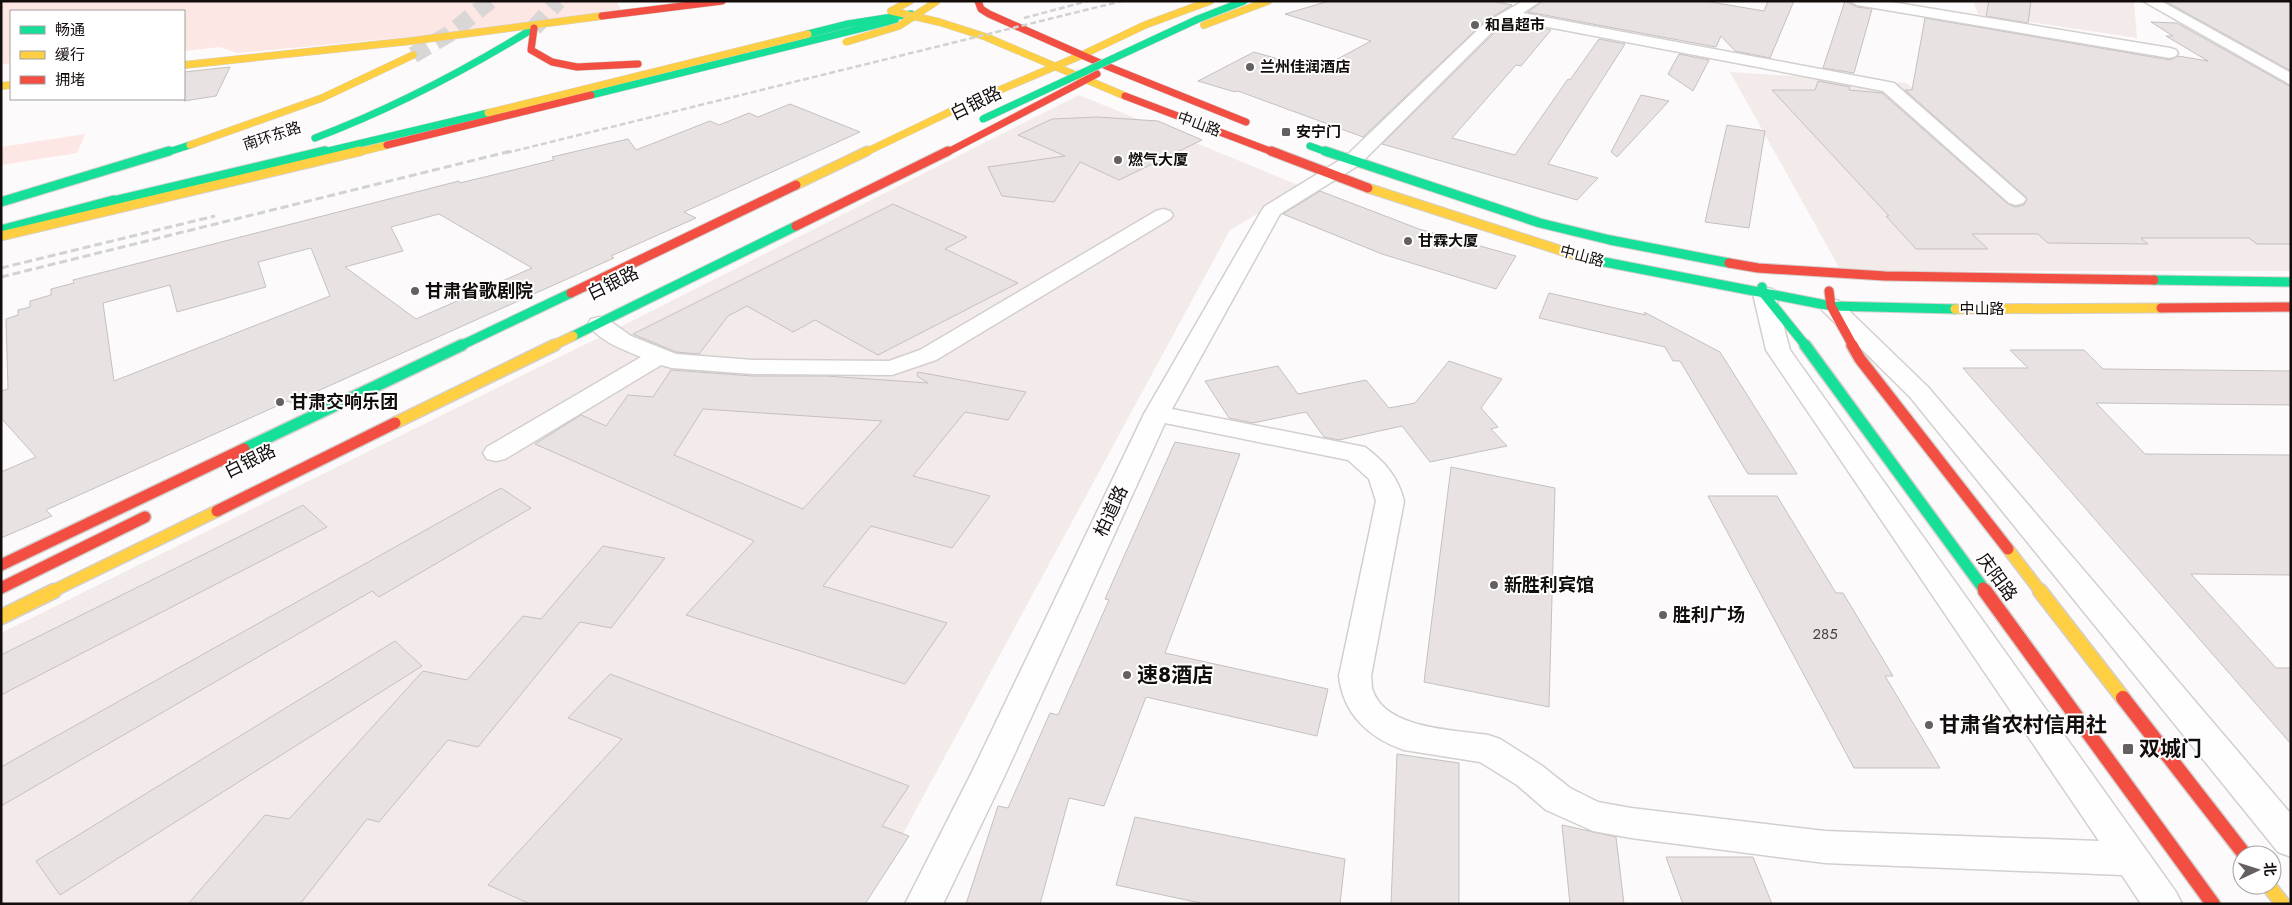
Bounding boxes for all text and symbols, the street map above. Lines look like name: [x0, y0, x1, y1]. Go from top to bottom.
legend: [10, 10, 185, 100]
place label: 和昌超市: [1485, 14, 1545, 36]
text: 畅通: [55, 19, 85, 41]
marker: 和昌超市: [1469, 19, 1481, 31]
text: 缓行: [55, 44, 85, 66]
place label: 兰州佳润酒店: [1260, 56, 1350, 78]
marker: 兰州佳润酒店: [1244, 61, 1256, 73]
text: 拥堵: [55, 69, 85, 91]
street label: 白银路: [946, 79, 1006, 127]
street label: 中山路: [1174, 106, 1224, 142]
street label: 南环东路: [240, 116, 304, 156]
place label: 安宁门: [1296, 121, 1341, 143]
marker: 安宁门: [1280, 126, 1292, 138]
place label: 燃气大厦: [1128, 149, 1188, 171]
marker: 燃气大厦: [1112, 154, 1124, 166]
place label: 甘霖大厦: [1418, 230, 1478, 252]
marker: 甘霖大厦: [1402, 235, 1414, 247]
street label: 中山路: [1557, 240, 1607, 272]
street label: 白银路: [583, 259, 643, 307]
place label: 甘肃省歌剧院: [425, 278, 533, 304]
marker: 甘肃省歌剧院: [409, 285, 421, 297]
street label: 中山路: [1959, 298, 2005, 320]
place label: 甘肃交响乐团: [290, 389, 398, 415]
marker: 甘肃交响乐团: [274, 396, 286, 408]
street label: 白银路: [220, 437, 280, 485]
street label: 柏道路: [1088, 481, 1134, 541]
street label: 庆阳路: [1971, 548, 2023, 606]
place label: 新胜利宾馆: [1504, 572, 1594, 598]
marker: 新胜利宾馆: [1488, 579, 1500, 591]
place label: 胜利广场: [1673, 602, 1745, 628]
marker: 胜利广场: [1657, 609, 1669, 621]
house number: 285: [1812, 623, 1838, 645]
place label: 速8酒店: [1137, 660, 1213, 690]
marker: 速8酒店: [1121, 669, 1133, 681]
place label: 甘肃省农村信用社: [1939, 710, 2107, 740]
marker: 甘肃省农村信用社: [1923, 719, 1935, 731]
place label: 双城门: [2139, 734, 2202, 764]
marker: 双城门: [2121, 742, 2135, 756]
north arrow: [2232, 845, 2282, 895]
text: 北: [2260, 861, 2280, 877]

